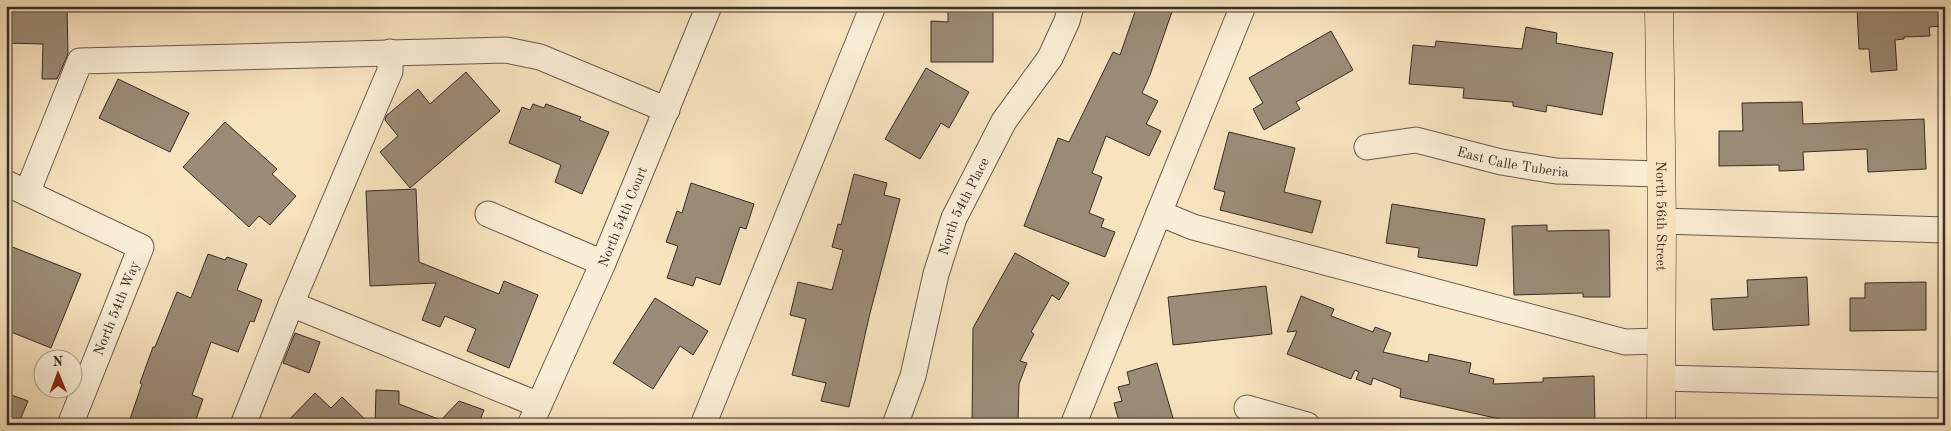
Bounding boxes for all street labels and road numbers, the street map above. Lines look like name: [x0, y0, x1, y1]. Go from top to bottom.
street label: East Calle Tuberia: [1455, 145, 1569, 179]
street label: North 54th Place: [937, 156, 992, 257]
street label: North 56th Street: [1653, 161, 1668, 271]
street label: North 54th Court: [596, 165, 650, 269]
street label: North 54th Way: [92, 259, 142, 358]

